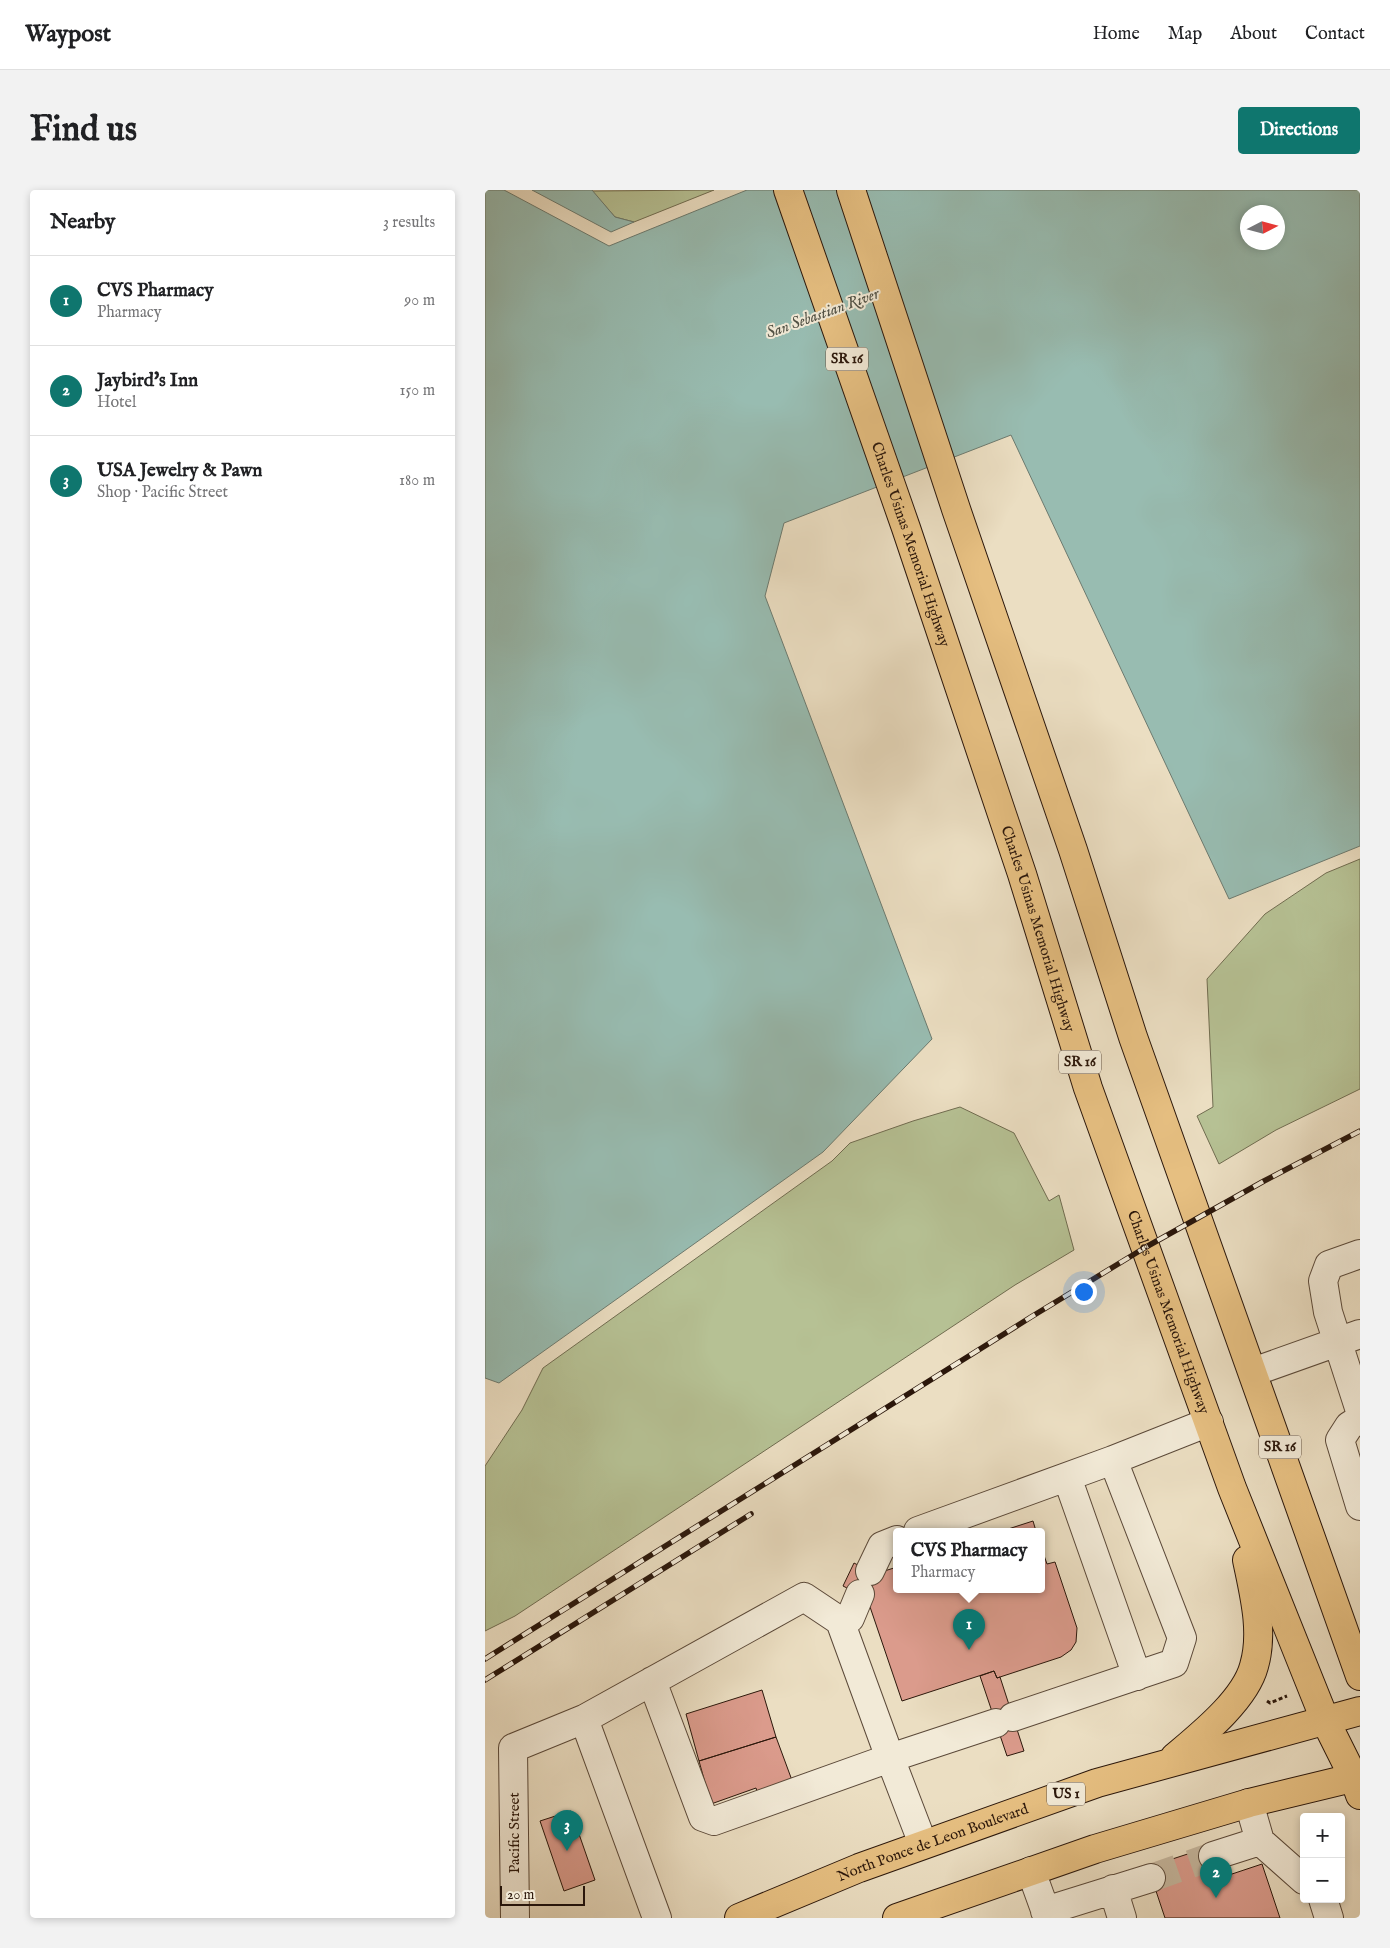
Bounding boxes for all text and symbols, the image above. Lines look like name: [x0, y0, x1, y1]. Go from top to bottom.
text: Waypost: [25, 19, 111, 50]
text: Home: [1093, 23, 1140, 46]
text: Map: [1168, 23, 1202, 46]
text: About: [1230, 23, 1277, 46]
text: Contact: [1305, 23, 1365, 46]
button: Directions: [1238, 107, 1360, 154]
text: Find us: [30, 108, 137, 153]
north arrow: [1240, 205, 1285, 250]
text: Nearby: [50, 209, 115, 236]
text: 3 results: [383, 213, 435, 233]
text: CVS Pharmacy: [97, 279, 214, 303]
water label: San Sebastian River: [764, 284, 884, 344]
text: 1: [63, 291, 69, 311]
text: 90 m: [404, 291, 435, 311]
text: Pharmacy: [97, 303, 162, 323]
road number: SR 16: [826, 347, 868, 370]
text: Jaybird's Inn: [97, 369, 198, 393]
text: 2: [62, 381, 70, 401]
text: 150 m: [400, 381, 435, 401]
text: Hotel: [97, 393, 136, 413]
street label: Charles Usinas Memorial Highway: [867, 439, 955, 650]
text: USA Jewelry & Pawn: [97, 459, 262, 483]
text: 3: [63, 471, 69, 491]
text: 180 m: [399, 471, 435, 491]
text: Shop · Pacific Street: [97, 483, 228, 503]
street label: Charles Usinas Memorial Highway: [997, 823, 1080, 1035]
road number: SR 16: [1059, 1050, 1101, 1074]
street label: Charles Usinas Memorial Highway: [1123, 1208, 1214, 1417]
your location: [1071, 1279, 1097, 1305]
road number: SR 16: [1259, 1436, 1301, 1458]
popup: [893, 1528, 1045, 1593]
text: CVS Pharmacy: [911, 1539, 1027, 1563]
text: Pharmacy: [911, 1563, 975, 1583]
pin: 1: [953, 1609, 985, 1650]
road number: US 1: [1047, 1782, 1085, 1806]
street label: Pacific Street: [505, 1792, 524, 1874]
street label: North Ponce de Leon Boulevard: [834, 1798, 1032, 1886]
pin: 3: [551, 1810, 583, 1851]
map controls: [1300, 1813, 1345, 1903]
button: +: [1300, 1813, 1345, 1858]
pin: 2: [1200, 1857, 1232, 1898]
button: −: [1300, 1858, 1345, 1903]
scale bar: [500, 1883, 585, 1906]
text: 20 m: [507, 1886, 534, 1904]

